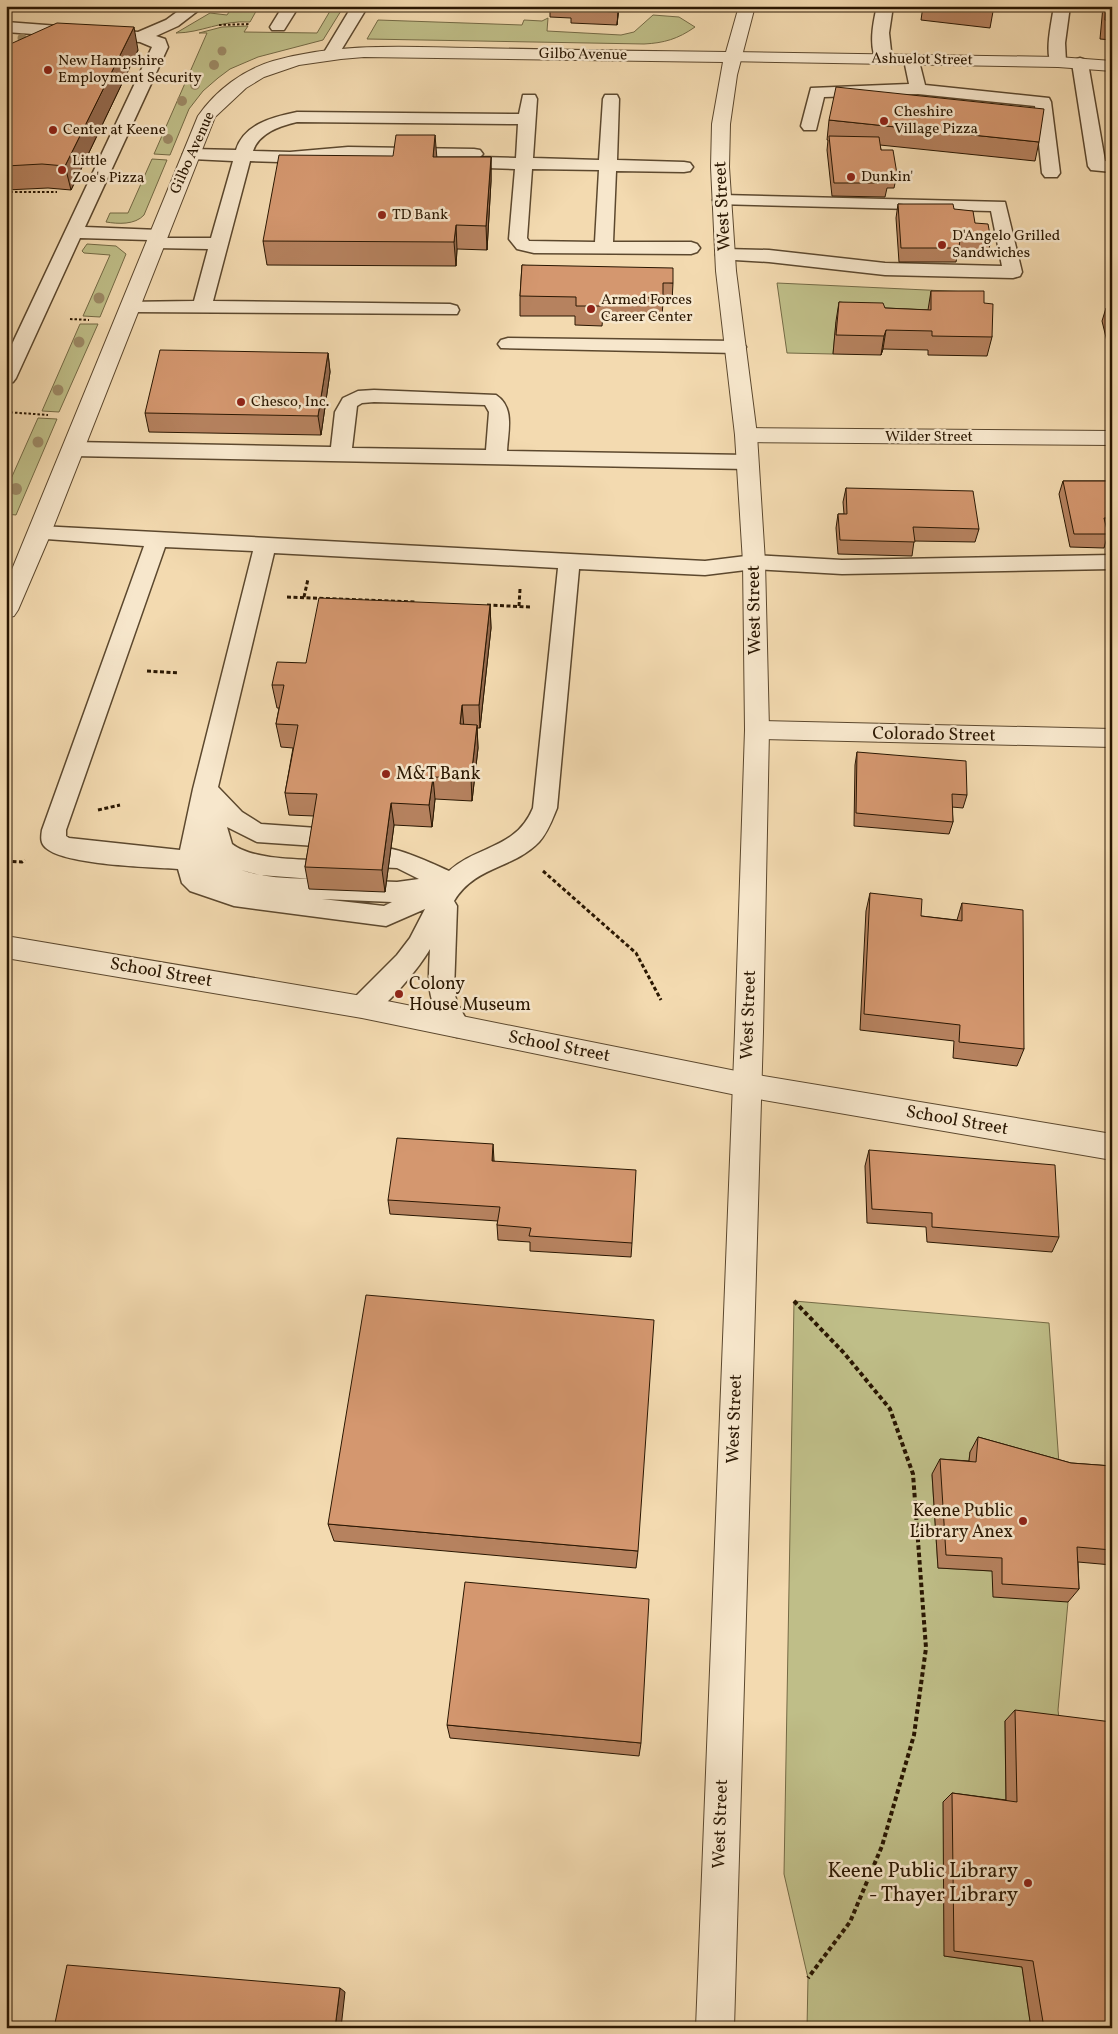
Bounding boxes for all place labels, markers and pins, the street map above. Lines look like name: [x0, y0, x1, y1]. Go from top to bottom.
place label: New Hampshire Employment Security: [58, 51, 202, 89]
marker: New Hampshire Employment Security: [42, 64, 54, 76]
place label: Cheshire Village Pizza: [894, 102, 978, 140]
marker: Cheshire Village Pizza: [878, 115, 890, 127]
place label: Center at Keene: [63, 120, 166, 141]
marker: Center at Keene: [47, 124, 59, 136]
place label: Little Zoe's Pizza: [72, 151, 144, 189]
marker: Little Zoe's Pizza: [56, 164, 68, 176]
place label: Dunkin': [861, 167, 913, 188]
marker: Dunkin': [845, 171, 857, 183]
place label: TD Bank: [392, 205, 448, 226]
marker: TD Bank: [376, 209, 388, 221]
place label: D'Angelo Grilled Sandwiches: [952, 226, 1060, 264]
marker: D'Angelo Grilled Sandwiches: [936, 239, 948, 251]
place label: Armed Forces Career Center: [601, 290, 692, 328]
marker: Armed Forces Career Center: [585, 303, 597, 315]
place label: Chesco, Inc.: [251, 392, 329, 413]
marker: Chesco, Inc.: [235, 396, 247, 408]
place label: M&T Bank: [396, 762, 481, 787]
marker: M&T Bank: [380, 768, 392, 780]
place label: Colony House Museum: [409, 972, 531, 1018]
marker: Colony House Museum: [393, 988, 405, 1000]
place label: Keene Public Library Anex: [909, 1499, 1013, 1545]
marker: Keene Public Library Anex: [1017, 1515, 1029, 1527]
place label: Keene Public Library - Thayer Library: [828, 1857, 1019, 1910]
marker: Keene Public Library - Thayer Library: [1022, 1877, 1034, 1889]

